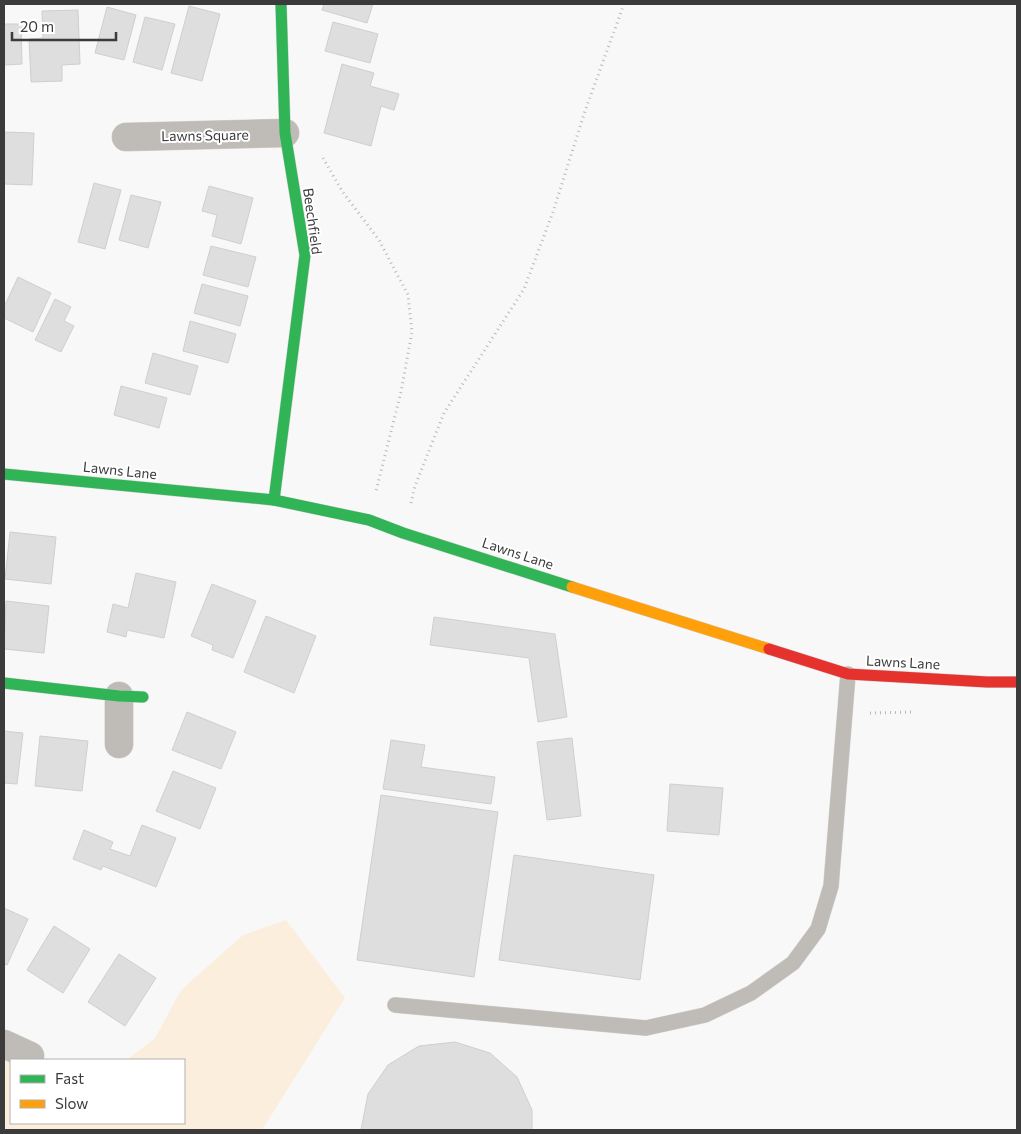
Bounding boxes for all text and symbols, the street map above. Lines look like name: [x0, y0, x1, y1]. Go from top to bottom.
scale bar: [12, 10, 116, 42]
text: 20 m: [20, 17, 54, 35]
street label: Lawns Square: [161, 126, 249, 144]
street label: Beechfield: [300, 187, 326, 255]
street label: Lawns Lane: [82, 458, 158, 482]
street label: Lawns Lane: [480, 533, 556, 573]
street label: Lawns Lane: [866, 652, 940, 672]
legend: [10, 1059, 185, 1124]
text: Fast: [55, 1069, 84, 1087]
text: Slow: [55, 1094, 88, 1112]

